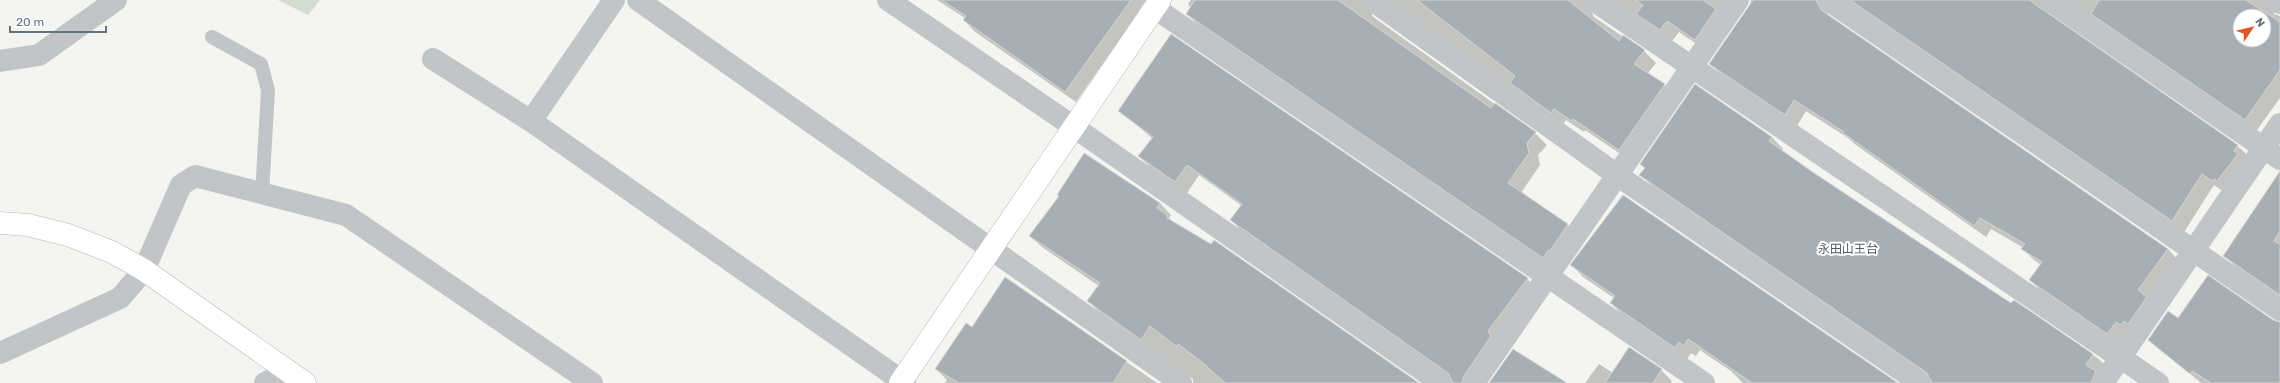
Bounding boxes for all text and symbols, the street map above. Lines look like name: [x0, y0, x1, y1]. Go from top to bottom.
scale bar: [10, 8, 106, 34]
north arrow: [2232, 8, 2272, 48]
text: 20 m: [16, 15, 44, 29]
text: N: [2252, 16, 2267, 30]
district label: 永田山王台: [1818, 242, 1878, 256]

